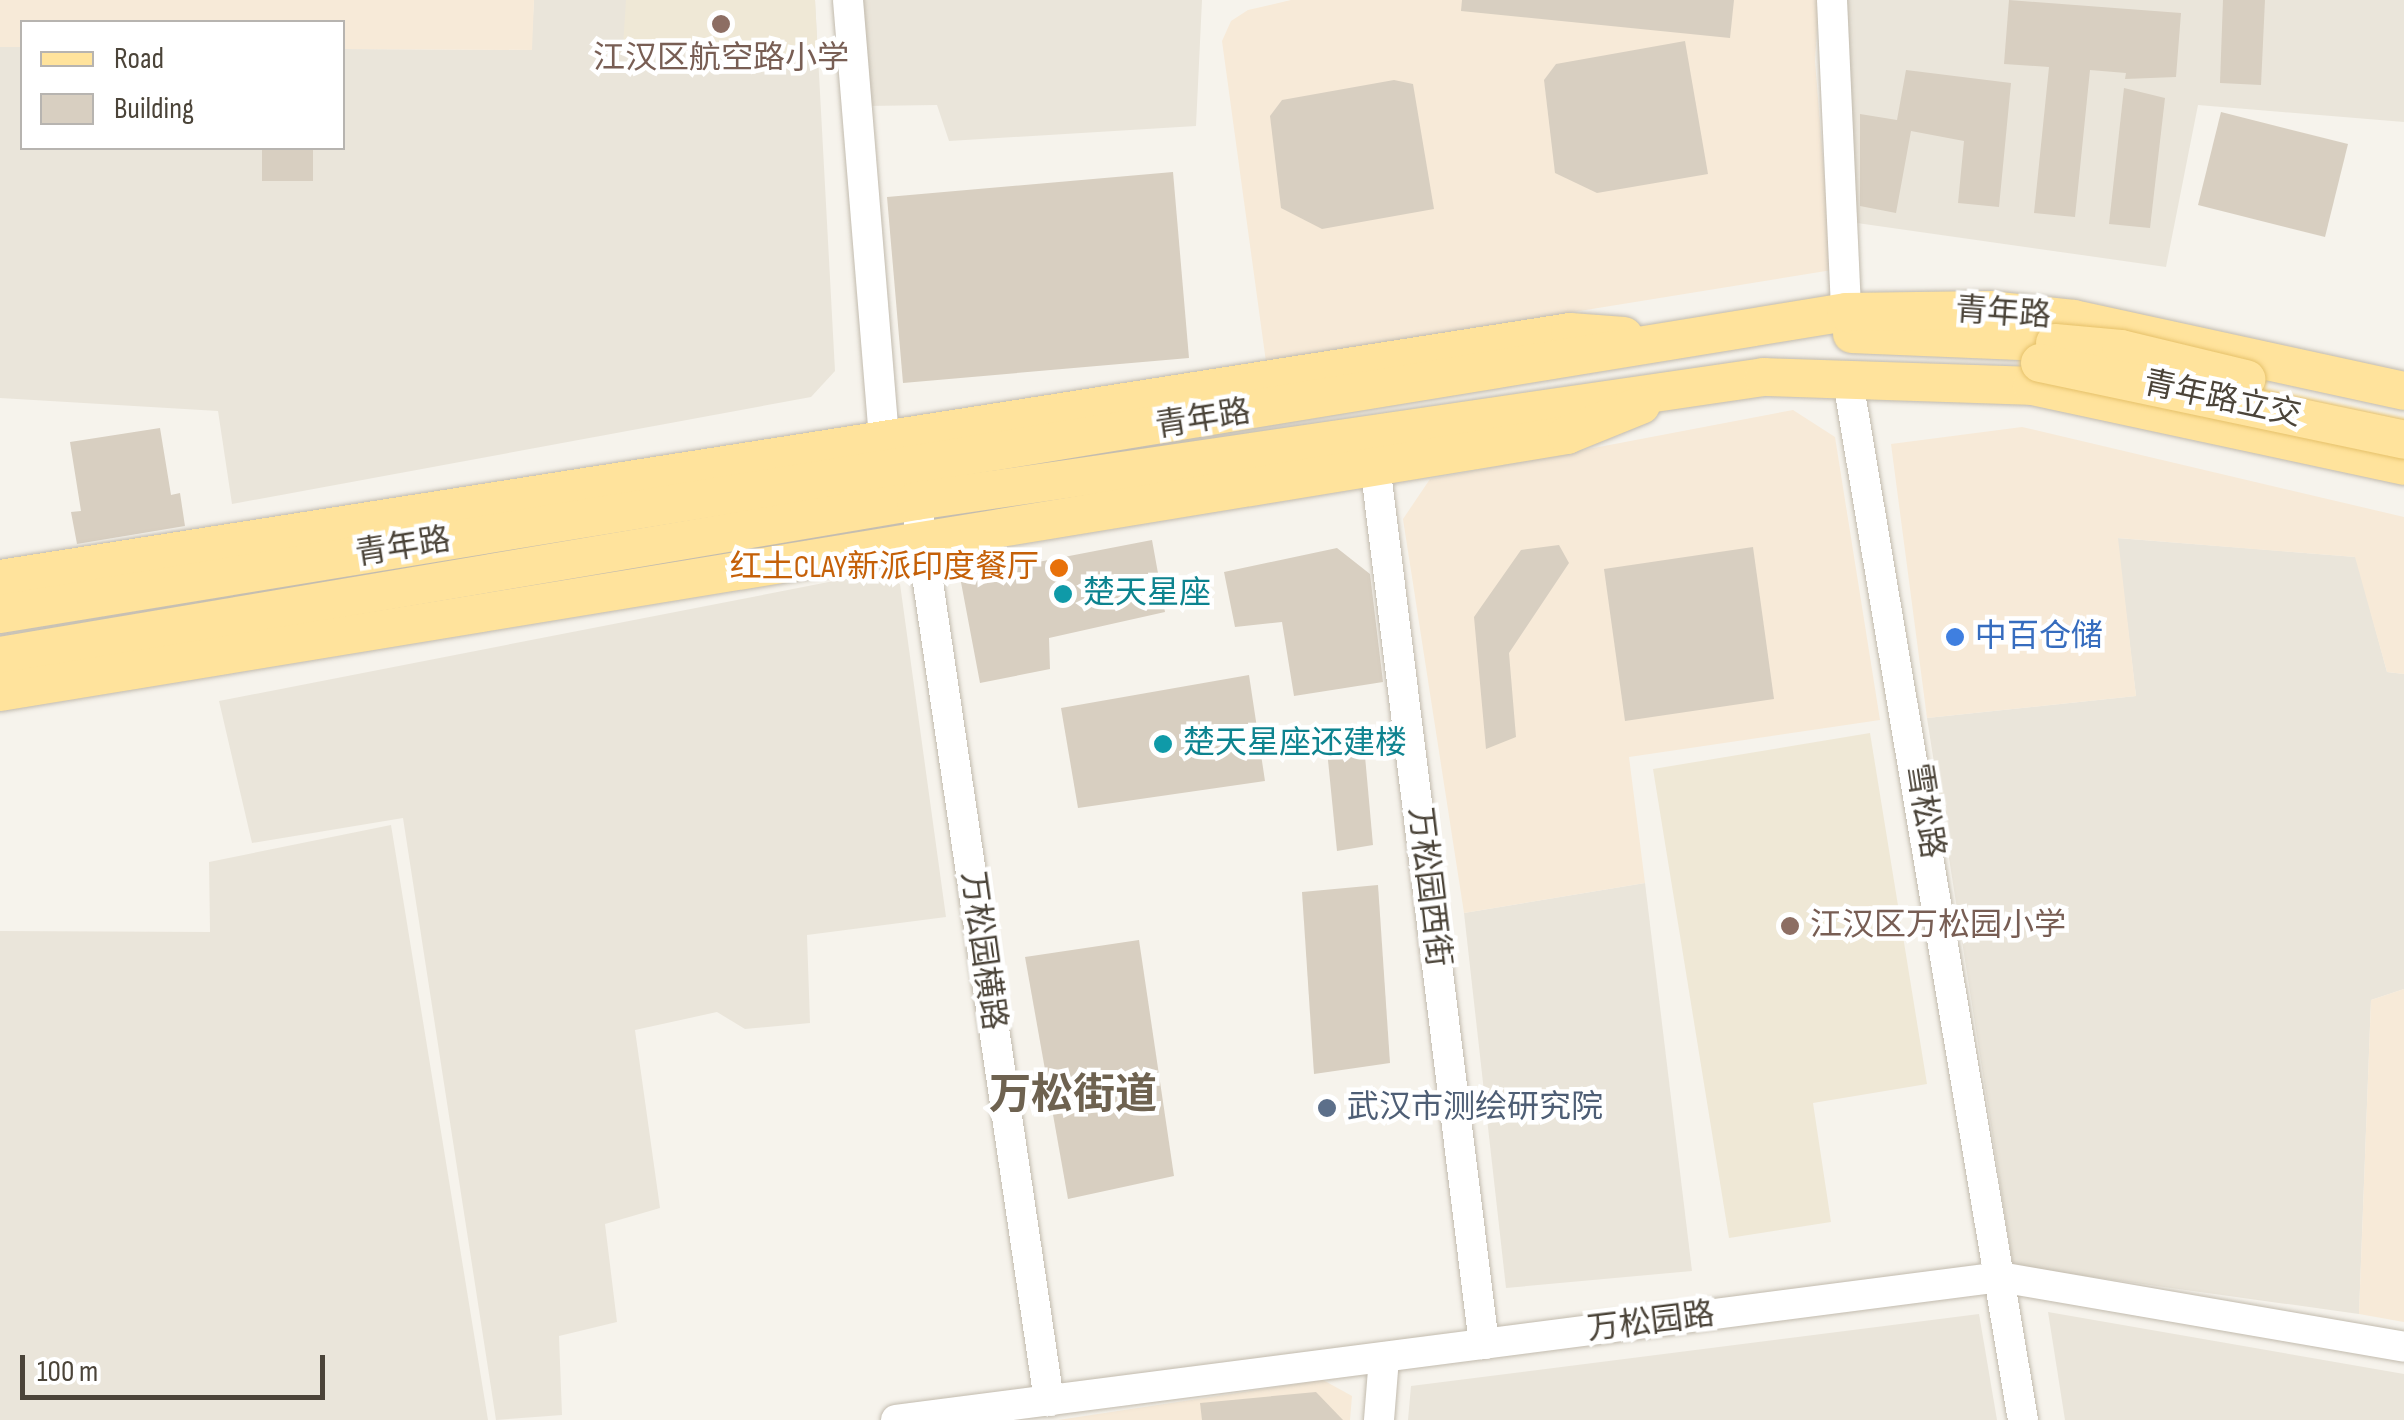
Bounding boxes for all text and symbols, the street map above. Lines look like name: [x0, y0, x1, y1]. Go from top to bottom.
marker: 江汉区航空路小学: [710, 13, 732, 35]
legend: [20, 20, 345, 150]
place label: 江汉区航空路小学: [593, 40, 849, 78]
text: Road: [114, 41, 164, 77]
text: Building: [114, 91, 194, 127]
street label: 青年路: [1954, 291, 2052, 337]
street label: 青年路立交: [2140, 365, 2304, 435]
street label: 青年路: [1153, 394, 1253, 446]
street label: 青年路: [353, 522, 453, 574]
place label: 红土CLAY新派印度餐厅: [730, 549, 1039, 587]
marker: 红土CLAY新派印度餐厅: [1048, 557, 1070, 579]
place label: 楚天星座: [1083, 575, 1211, 613]
marker: 楚天星座: [1052, 583, 1074, 605]
place label: 中百仓储: [1975, 618, 2103, 656]
marker: 中百仓储: [1944, 626, 1966, 648]
place label: 楚天星座还建楼: [1183, 725, 1407, 763]
marker: 楚天星座还建楼: [1152, 733, 1174, 755]
street label: 雪松路: [1898, 761, 1950, 861]
street label: 万松园西街: [1399, 805, 1457, 969]
street label: 万松园横路: [952, 869, 1012, 1033]
place label: 江汉区万松园小学: [1810, 907, 2066, 945]
marker: 江汉区万松园小学: [1779, 915, 1801, 937]
district label: 万松街道: [989, 1071, 1157, 1121]
place label: 武汉市测绘研究院: [1347, 1089, 1603, 1127]
marker: 武汉市测绘研究院: [1316, 1097, 1338, 1119]
street label: 万松园路: [1585, 1296, 1717, 1350]
scale bar: [25, 1335, 330, 1397]
text: 100 m: [37, 1354, 98, 1390]

